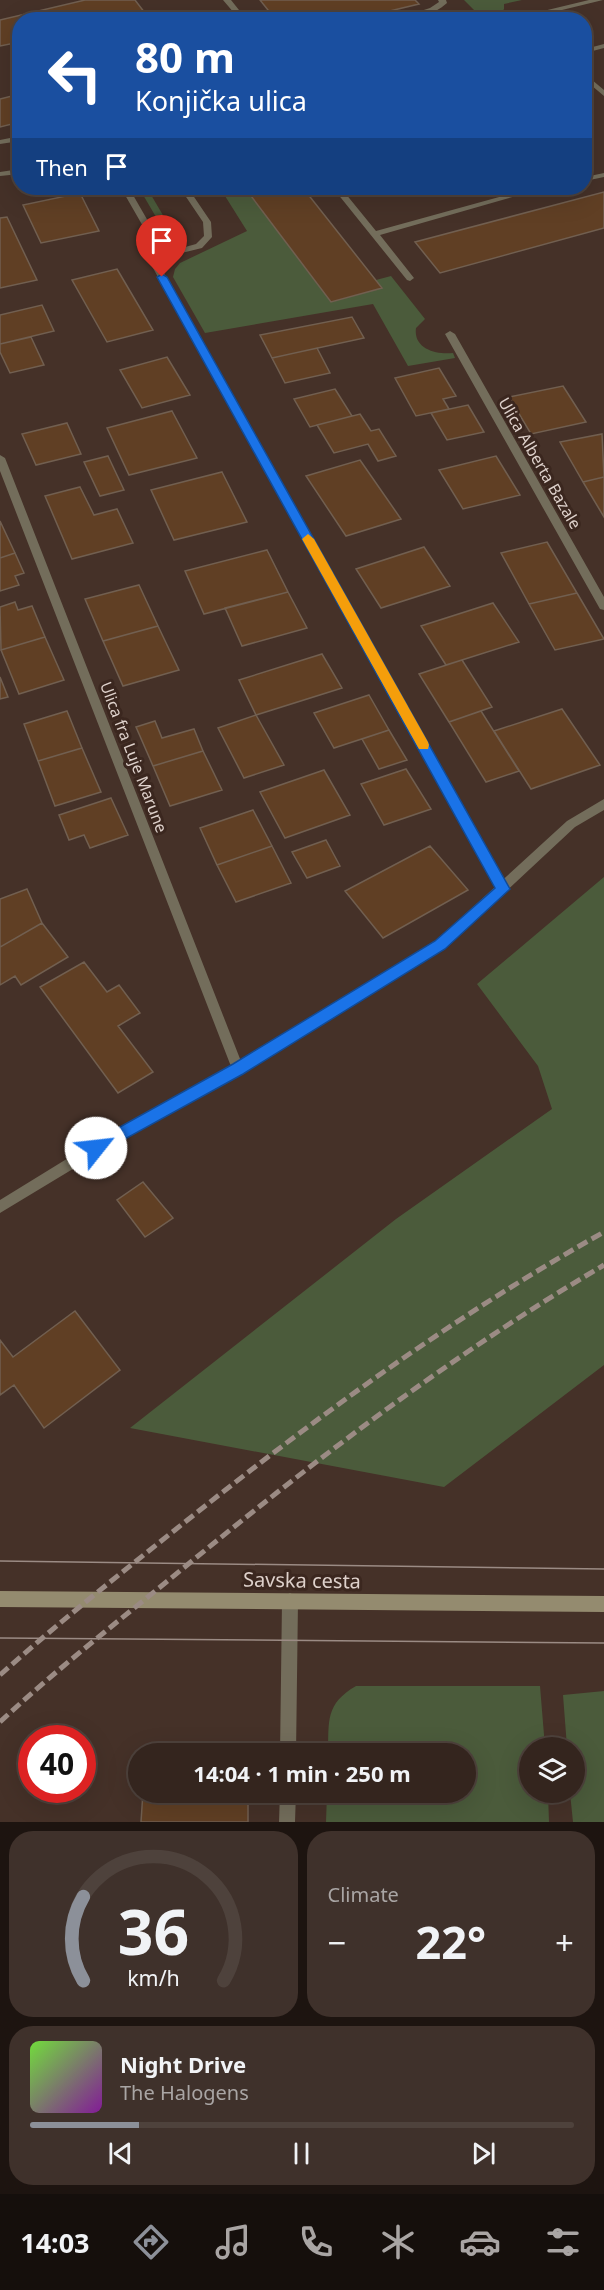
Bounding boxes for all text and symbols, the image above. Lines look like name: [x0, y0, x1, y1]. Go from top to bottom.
text: 80 m: [135, 28, 235, 85]
icon: left: [36, 36, 114, 114]
text: Konjička ulica: [135, 82, 307, 119]
icon: arrive: [100, 150, 133, 183]
text: Then: [36, 152, 88, 182]
pin: [136, 215, 187, 277]
icon: arrive: [145, 224, 178, 257]
street label: Ulica Alberta Bazale: [493, 393, 587, 533]
street label: Ulica fra Luje Marune: [95, 678, 173, 836]
position arrow: [64, 1116, 128, 1180]
street label: Savska cesta: [243, 1565, 361, 1595]
speed limit sign: 40: [18, 1725, 96, 1803]
map controls: [519, 1737, 585, 1803]
button: layers: [519, 1737, 585, 1803]
text: 14:04 · 1 min · 250 m: [193, 1758, 411, 1788]
text: Climate: [328, 1881, 399, 1908]
text: 36: [118, 1888, 189, 1973]
text: 22°: [415, 1911, 486, 1972]
text: −: [328, 1920, 346, 1965]
text: +: [555, 1920, 574, 1965]
text: km/h: [127, 1963, 180, 1992]
text: Night Drive: [120, 2049, 246, 2079]
text: The Halogens: [120, 2079, 249, 2106]
icon: previous: [104, 2137, 137, 2170]
icon: pause: [285, 2137, 318, 2170]
icon: next: [467, 2137, 500, 2170]
icon: directions: [130, 2221, 172, 2263]
icon: music: [212, 2221, 254, 2263]
icon: phone: [295, 2221, 337, 2263]
icon: climate: [377, 2221, 419, 2263]
icon: car: [459, 2221, 501, 2263]
icon: filters: [542, 2221, 584, 2263]
text: 14:03: [20, 2224, 90, 2261]

